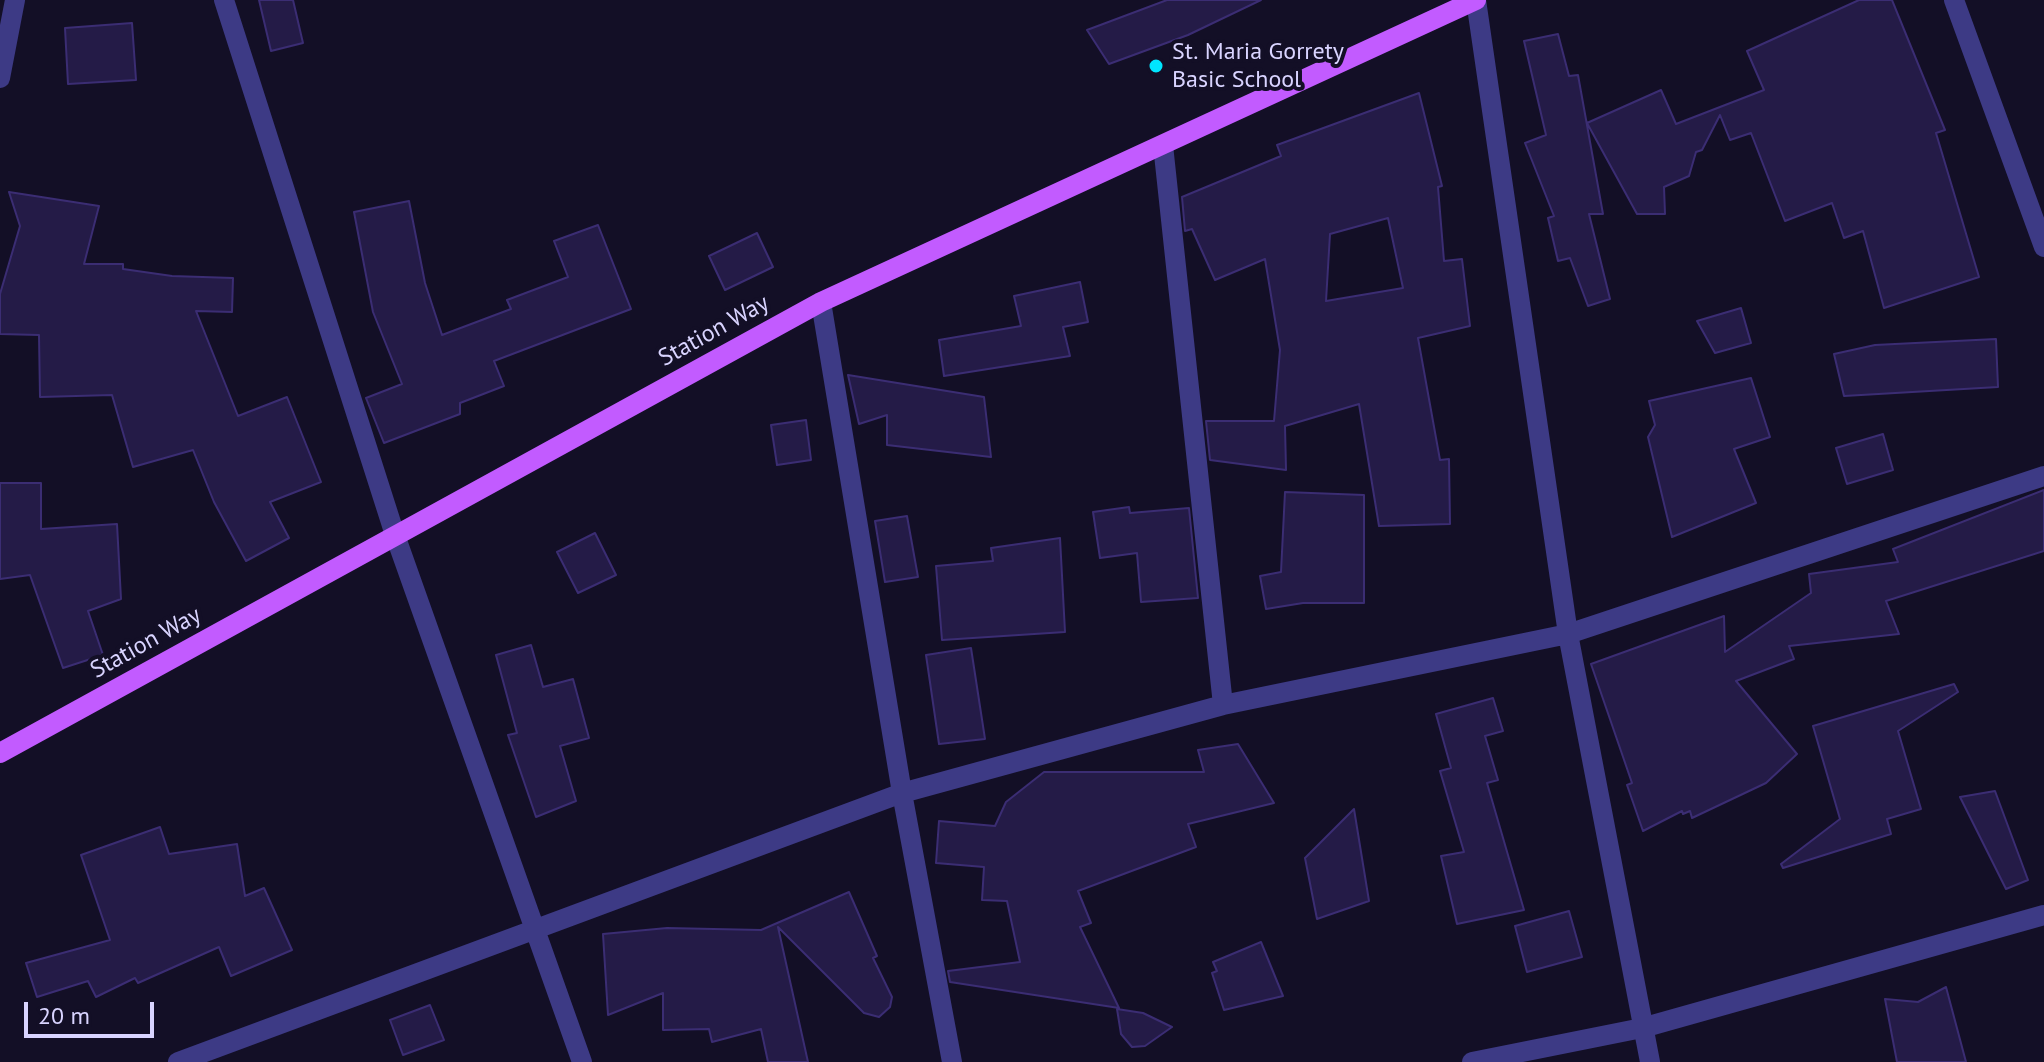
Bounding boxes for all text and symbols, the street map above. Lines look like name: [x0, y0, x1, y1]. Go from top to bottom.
place label: St. Maria Gorrety Basic School: [1172, 38, 1344, 94]
marker: St. Maria Gorrety Basic School: [1147, 57, 1165, 75]
street label: Station Way: [654, 289, 774, 373]
street label: Station Way: [86, 601, 206, 685]
scale bar: [28, 986, 158, 1036]
text: 20 m: [38, 1000, 90, 1031]

